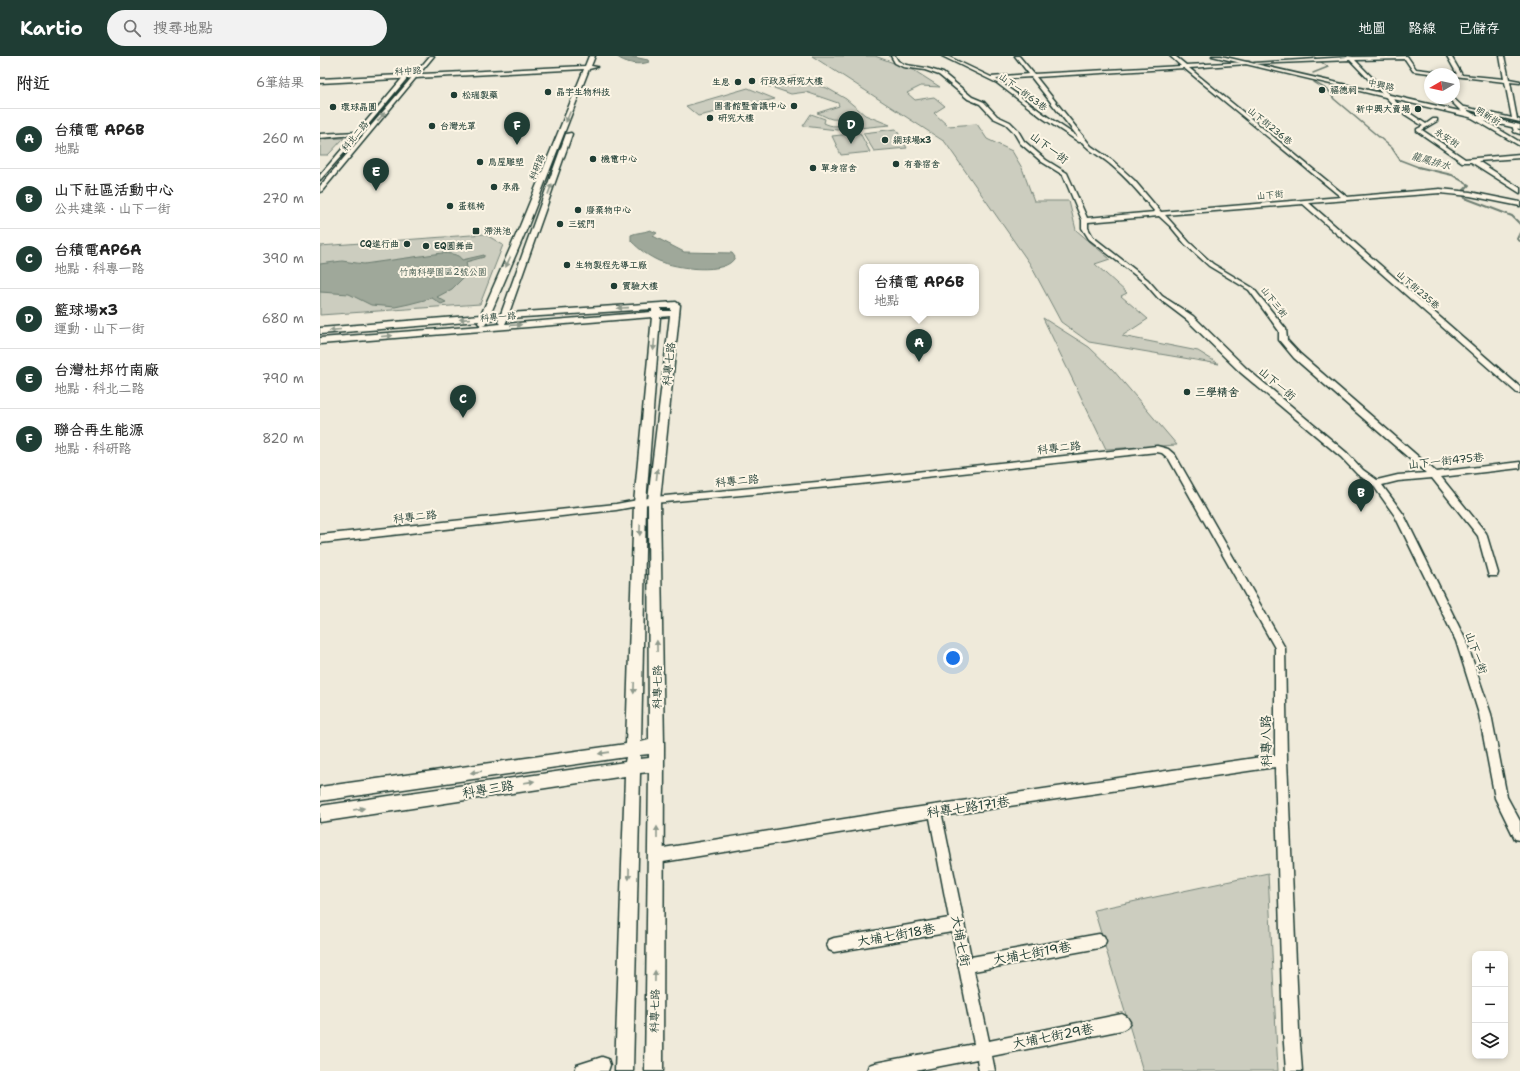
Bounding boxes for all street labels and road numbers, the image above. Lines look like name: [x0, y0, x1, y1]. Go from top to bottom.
street label: 科中路: [394, 64, 422, 78]
street label: 山下一街63巷: [996, 70, 1050, 114]
street label: 中興路: [1366, 76, 1396, 94]
street label: 山下街236巷: [1245, 104, 1295, 148]
street label: 明新街: [1473, 104, 1503, 128]
street label: 科北二路: [339, 118, 371, 154]
street label: 永安街: [1432, 126, 1462, 150]
street label: 山下一街: [1027, 129, 1072, 168]
street label: 科研路: [526, 152, 548, 182]
street label: 山下街: [1256, 188, 1284, 202]
street label: 山下街235巷: [1394, 268, 1442, 312]
street label: 山下三街: [1258, 284, 1290, 320]
street label: 科專一路: [480, 310, 516, 324]
street label: 科專七路: [659, 341, 679, 387]
street label: 山下一街: [1255, 364, 1299, 405]
street label: 科專二路: [1036, 438, 1082, 458]
street label: 山下一街475巷: [1407, 450, 1485, 472]
street label: 科專二路: [714, 472, 760, 490]
street label: 科專二路: [392, 507, 438, 527]
street label: 山下一街: [1461, 630, 1491, 677]
street label: 科專七路: [650, 665, 665, 709]
street label: 科專八路: [1257, 715, 1275, 767]
street label: 科專三路: [461, 777, 515, 801]
street label: 科專七路171巷: [925, 793, 1011, 821]
street label: 大埔七街: [948, 914, 974, 968]
street label: 大埔七街18巷: [855, 920, 937, 950]
street label: 大埔七街19巷: [992, 938, 1072, 968]
street label: 科專七路: [647, 989, 663, 1033]
street label: 大埔七街29巷: [1011, 1020, 1095, 1052]

